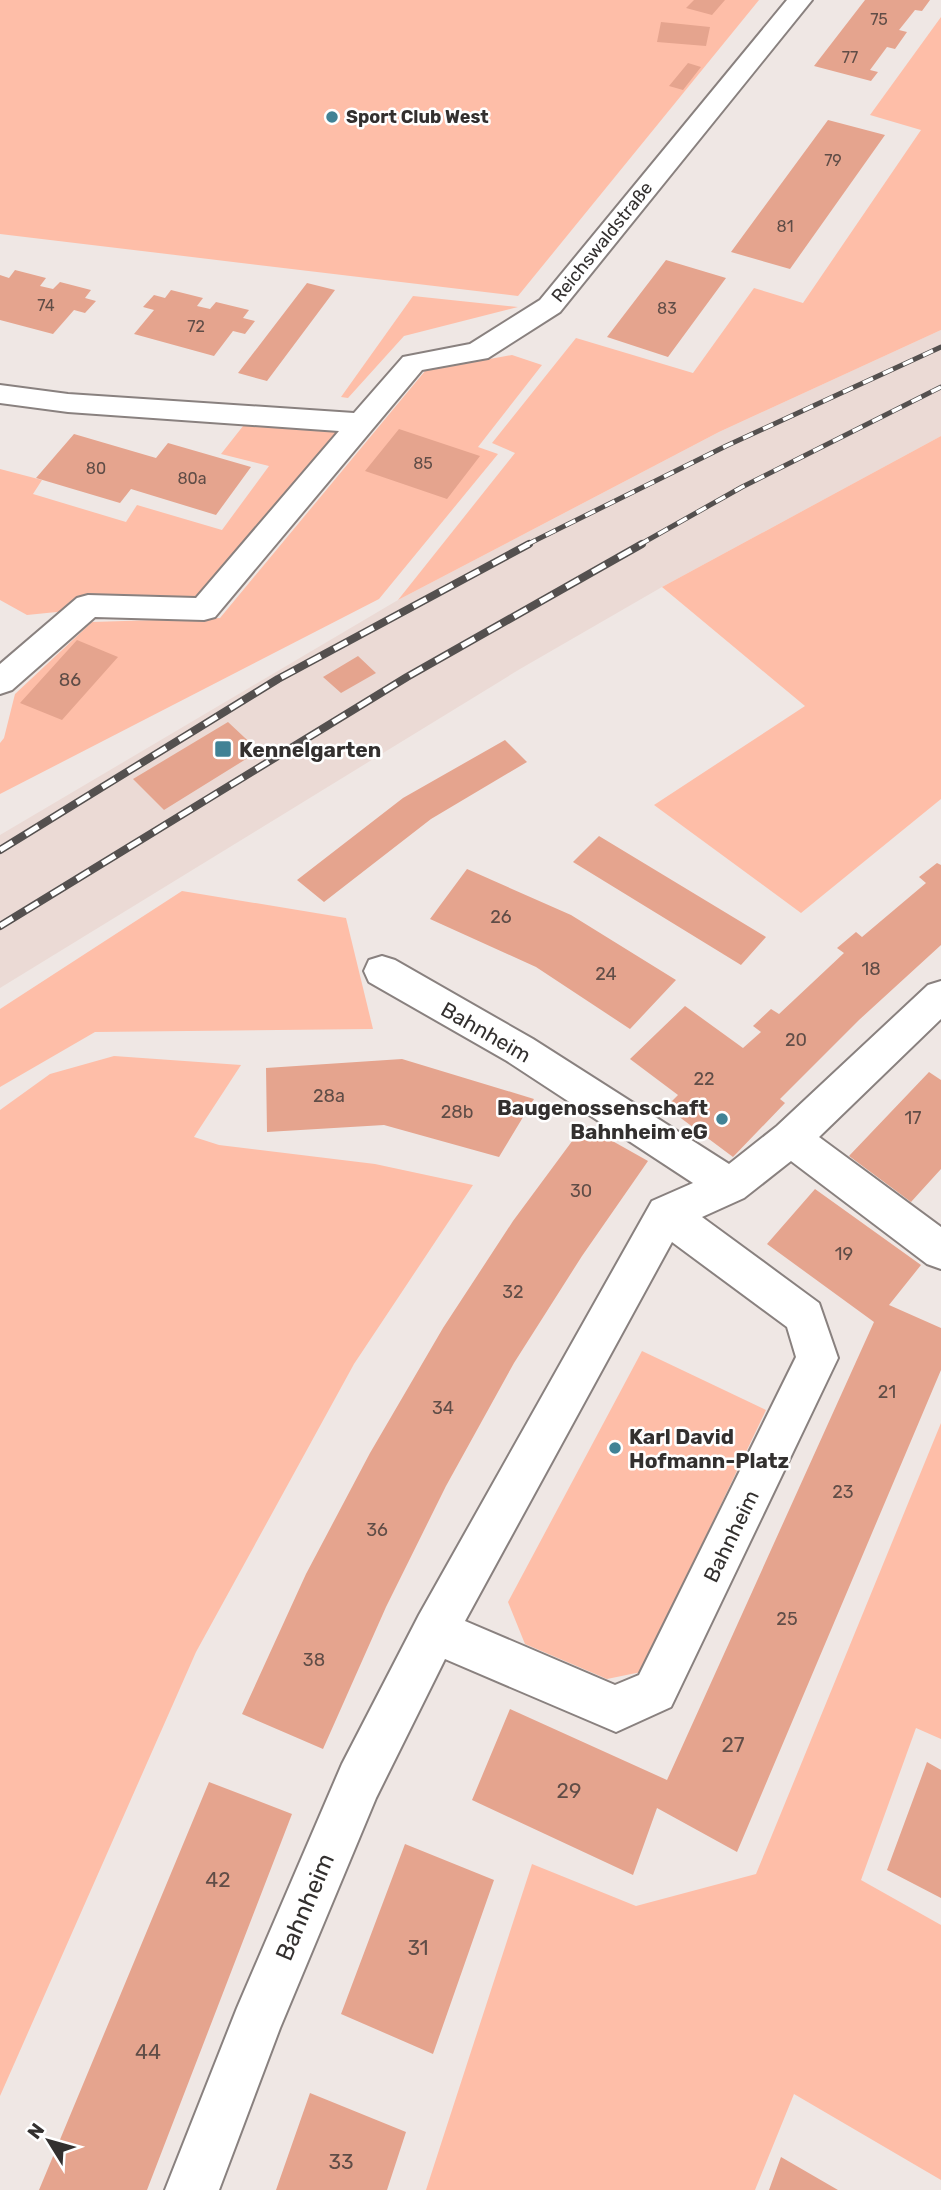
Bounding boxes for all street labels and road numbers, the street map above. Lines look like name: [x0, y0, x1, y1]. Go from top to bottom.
street label: Reichswaldstraße: [547, 177, 657, 307]
street label: Bahnheim: [437, 996, 535, 1068]
street label: Bahnheim: [698, 1486, 764, 1586]
street label: Bahnheim: [270, 1849, 340, 1965]

